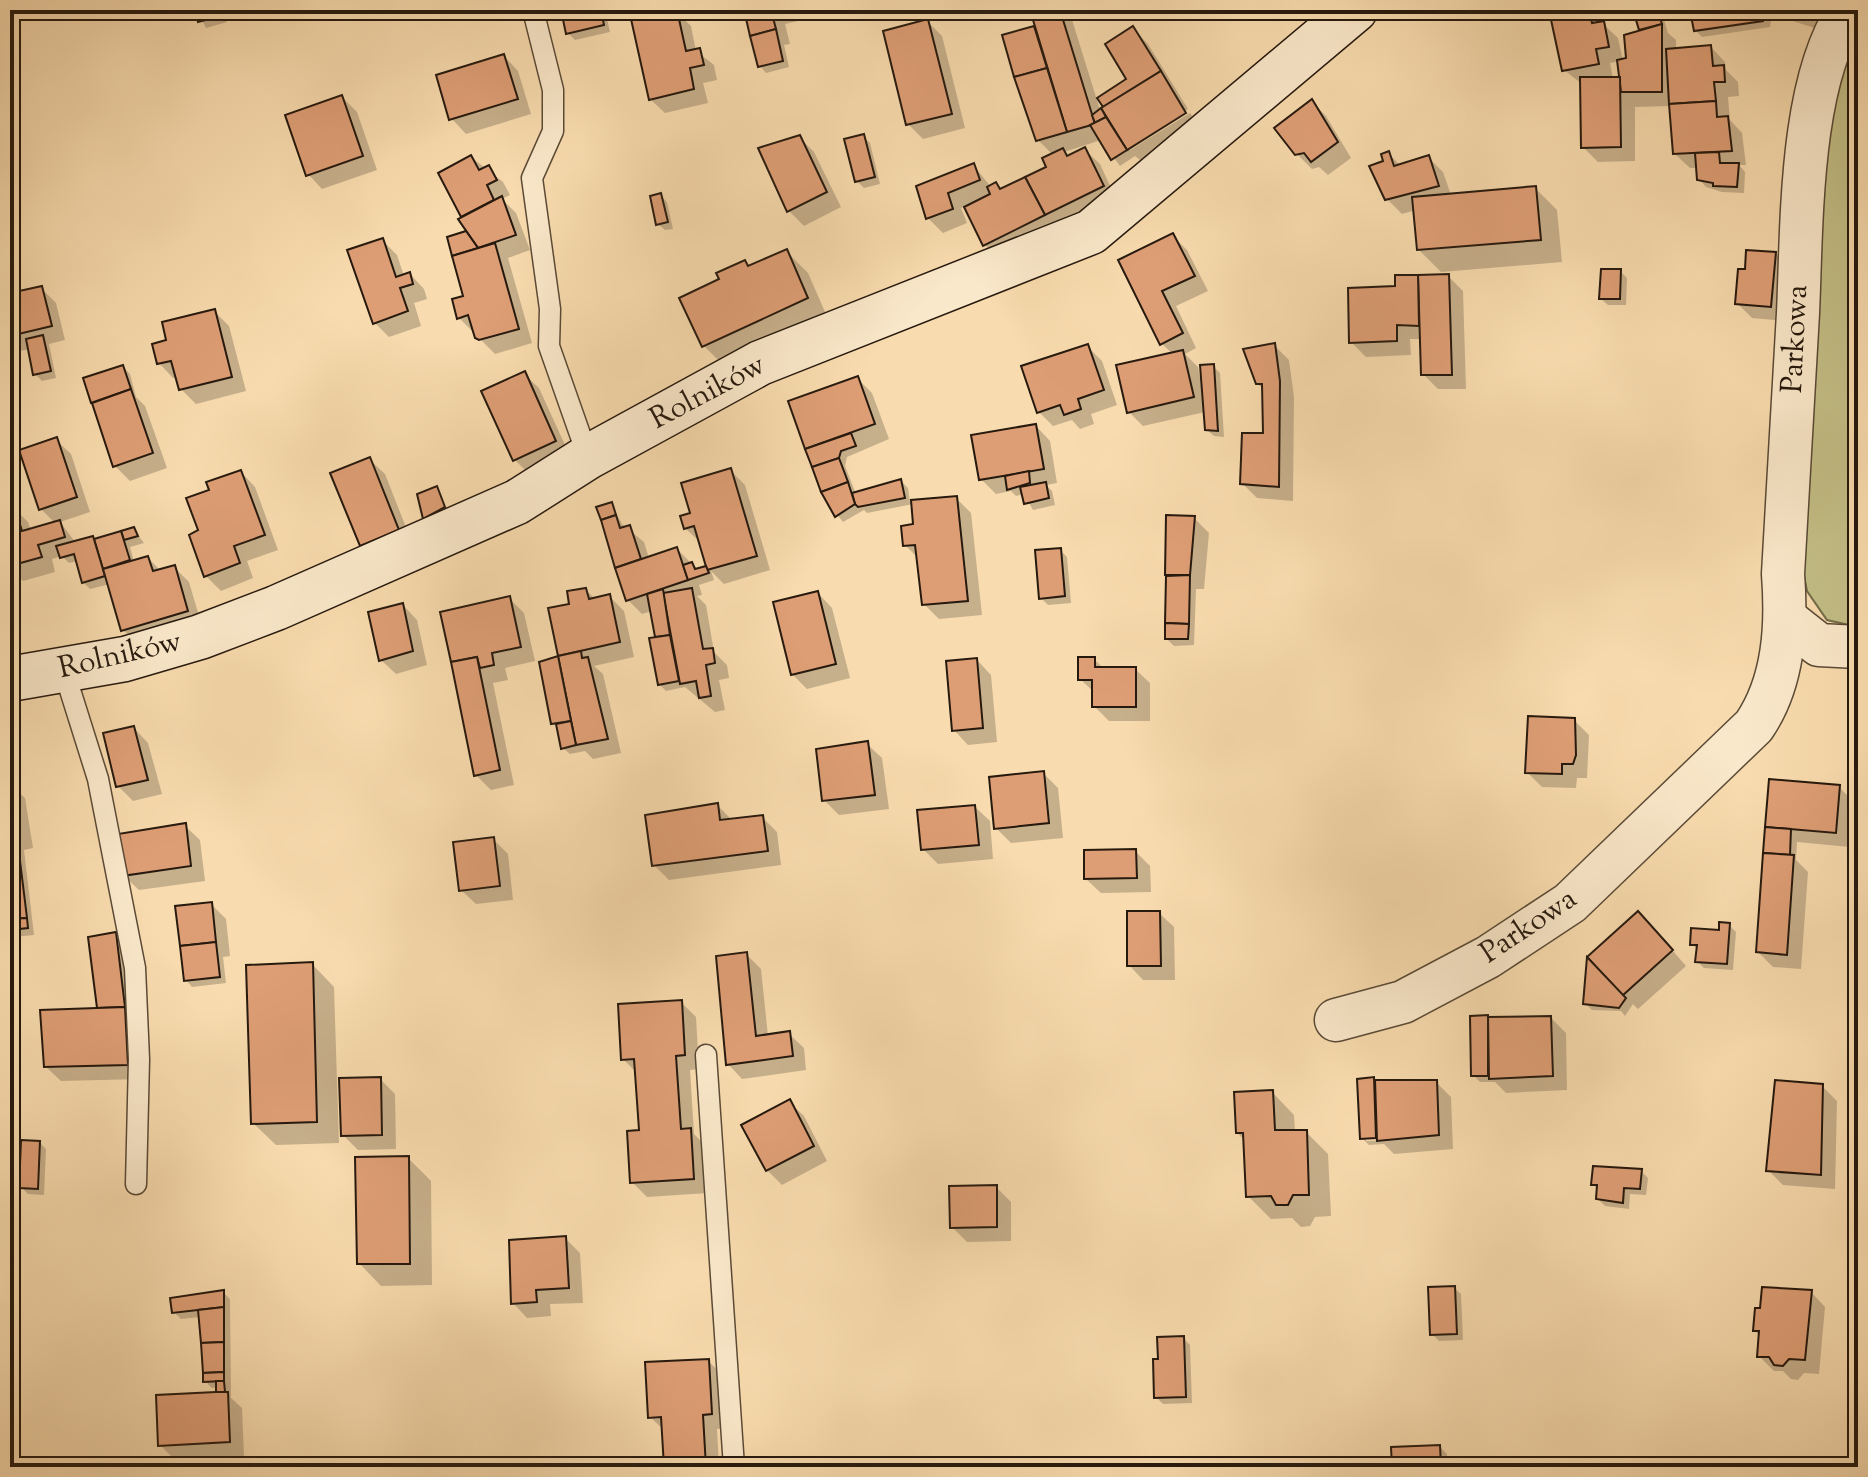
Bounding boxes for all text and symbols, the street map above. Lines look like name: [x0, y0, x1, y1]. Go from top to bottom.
street label: Parkowa: [1772, 283, 1820, 394]
street label: Rolników: [643, 345, 773, 441]
street label: Rolników: [54, 621, 186, 691]
street label: Parkowa: [1472, 879, 1586, 975]

